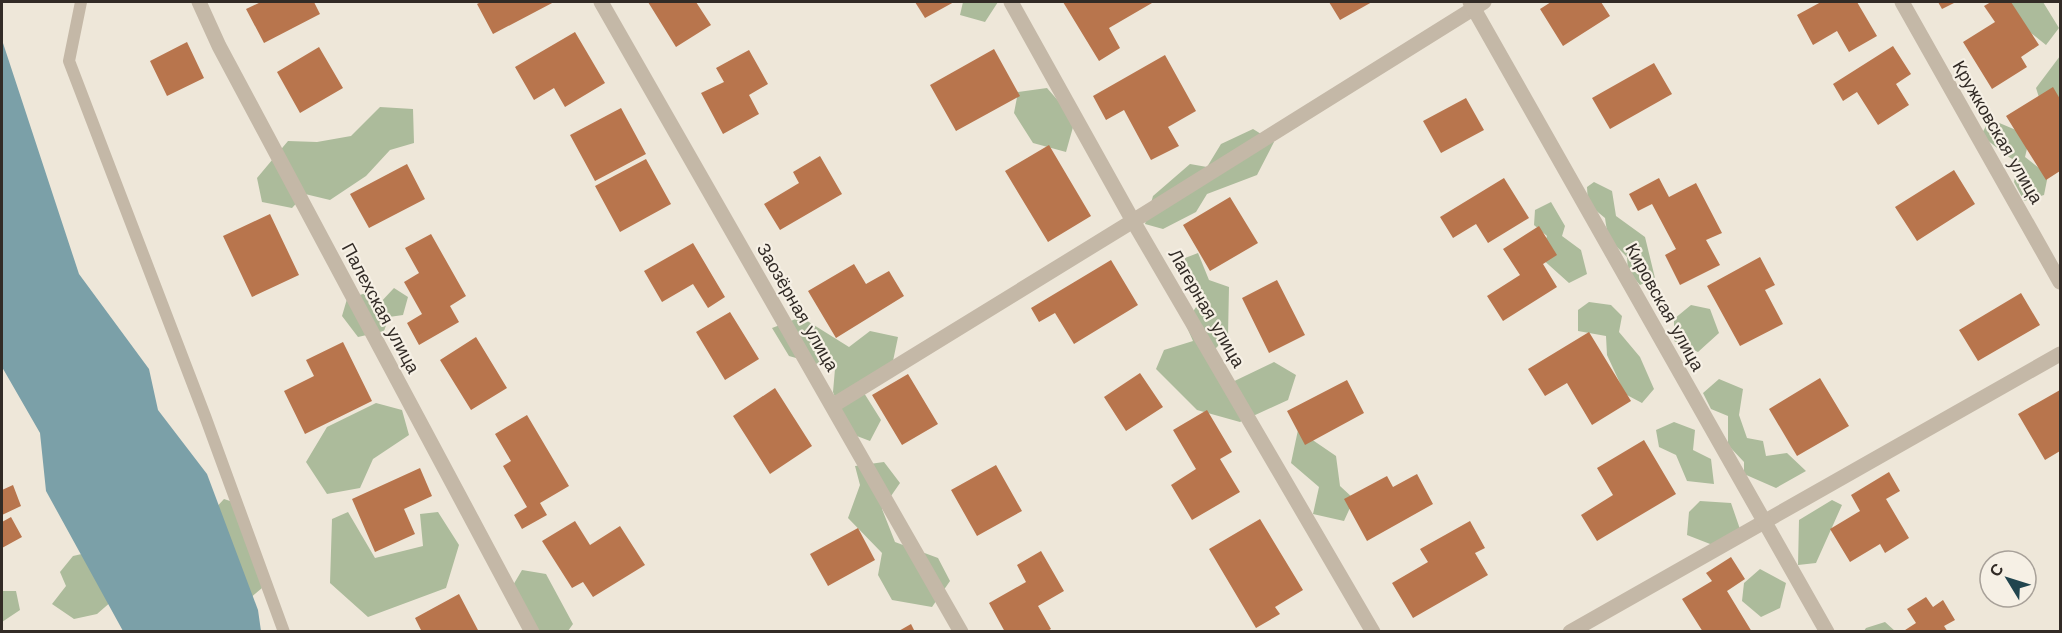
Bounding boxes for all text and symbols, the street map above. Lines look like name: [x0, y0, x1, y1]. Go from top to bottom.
street label: Кружковская улица: [1948, 57, 2048, 208]
street label: Палехская улица: [338, 239, 425, 378]
street label: Заозёрная улица: [753, 239, 844, 376]
street label: Кировская улица: [1621, 240, 1709, 375]
street label: Лагерная улица: [1165, 245, 1250, 372]
north arrow: [1978, 549, 2038, 609]
text: С: [1986, 559, 2008, 580]

